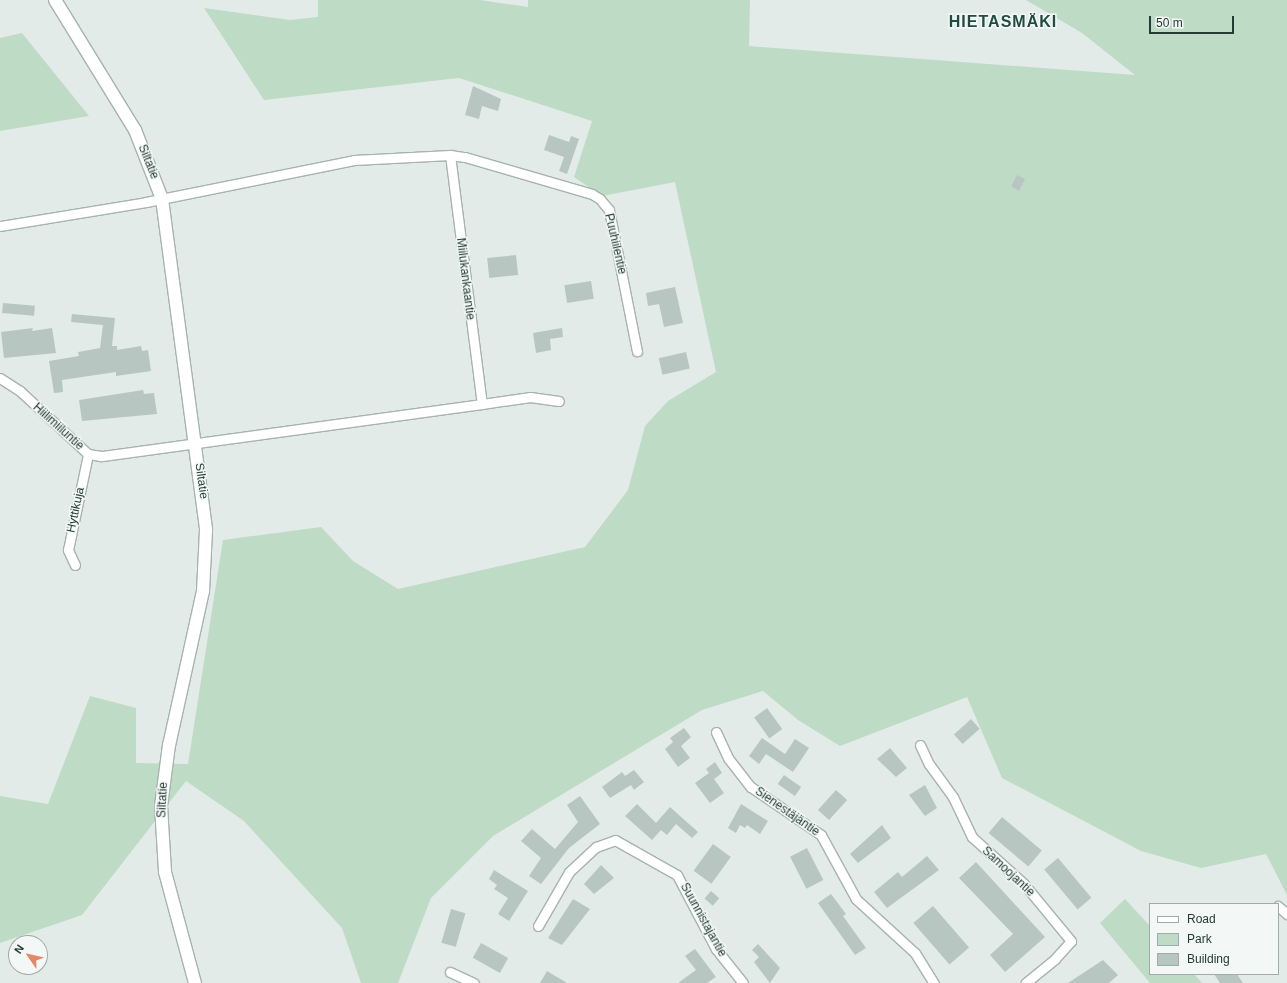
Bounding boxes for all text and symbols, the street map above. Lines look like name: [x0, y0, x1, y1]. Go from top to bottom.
scale bar: [1151, 8, 1236, 34]
district label: HIETASMÄKI: [949, 12, 1057, 32]
text: 50 m: [1156, 16, 1183, 30]
street label: Siltatie: [135, 143, 161, 181]
street label: Puuhiilentie: [601, 212, 629, 276]
street label: Miilukankaantie: [453, 237, 477, 321]
street label: Hiilimiiluntie: [30, 400, 86, 454]
street label: Siltatie: [191, 462, 211, 500]
street label: Hyttikuja: [64, 486, 88, 534]
street label: Siltatie: [155, 782, 171, 818]
street label: Sienestäjäntie: [752, 784, 822, 840]
street label: Samoojantie: [979, 844, 1037, 900]
street label: Suunnistajantie: [677, 881, 729, 959]
legend: [1149, 903, 1279, 975]
text: Road: [1187, 912, 1216, 926]
text: Park: [1187, 932, 1212, 946]
north arrow: [8, 935, 48, 975]
text: N: [12, 942, 26, 956]
text: Building: [1187, 952, 1230, 966]

